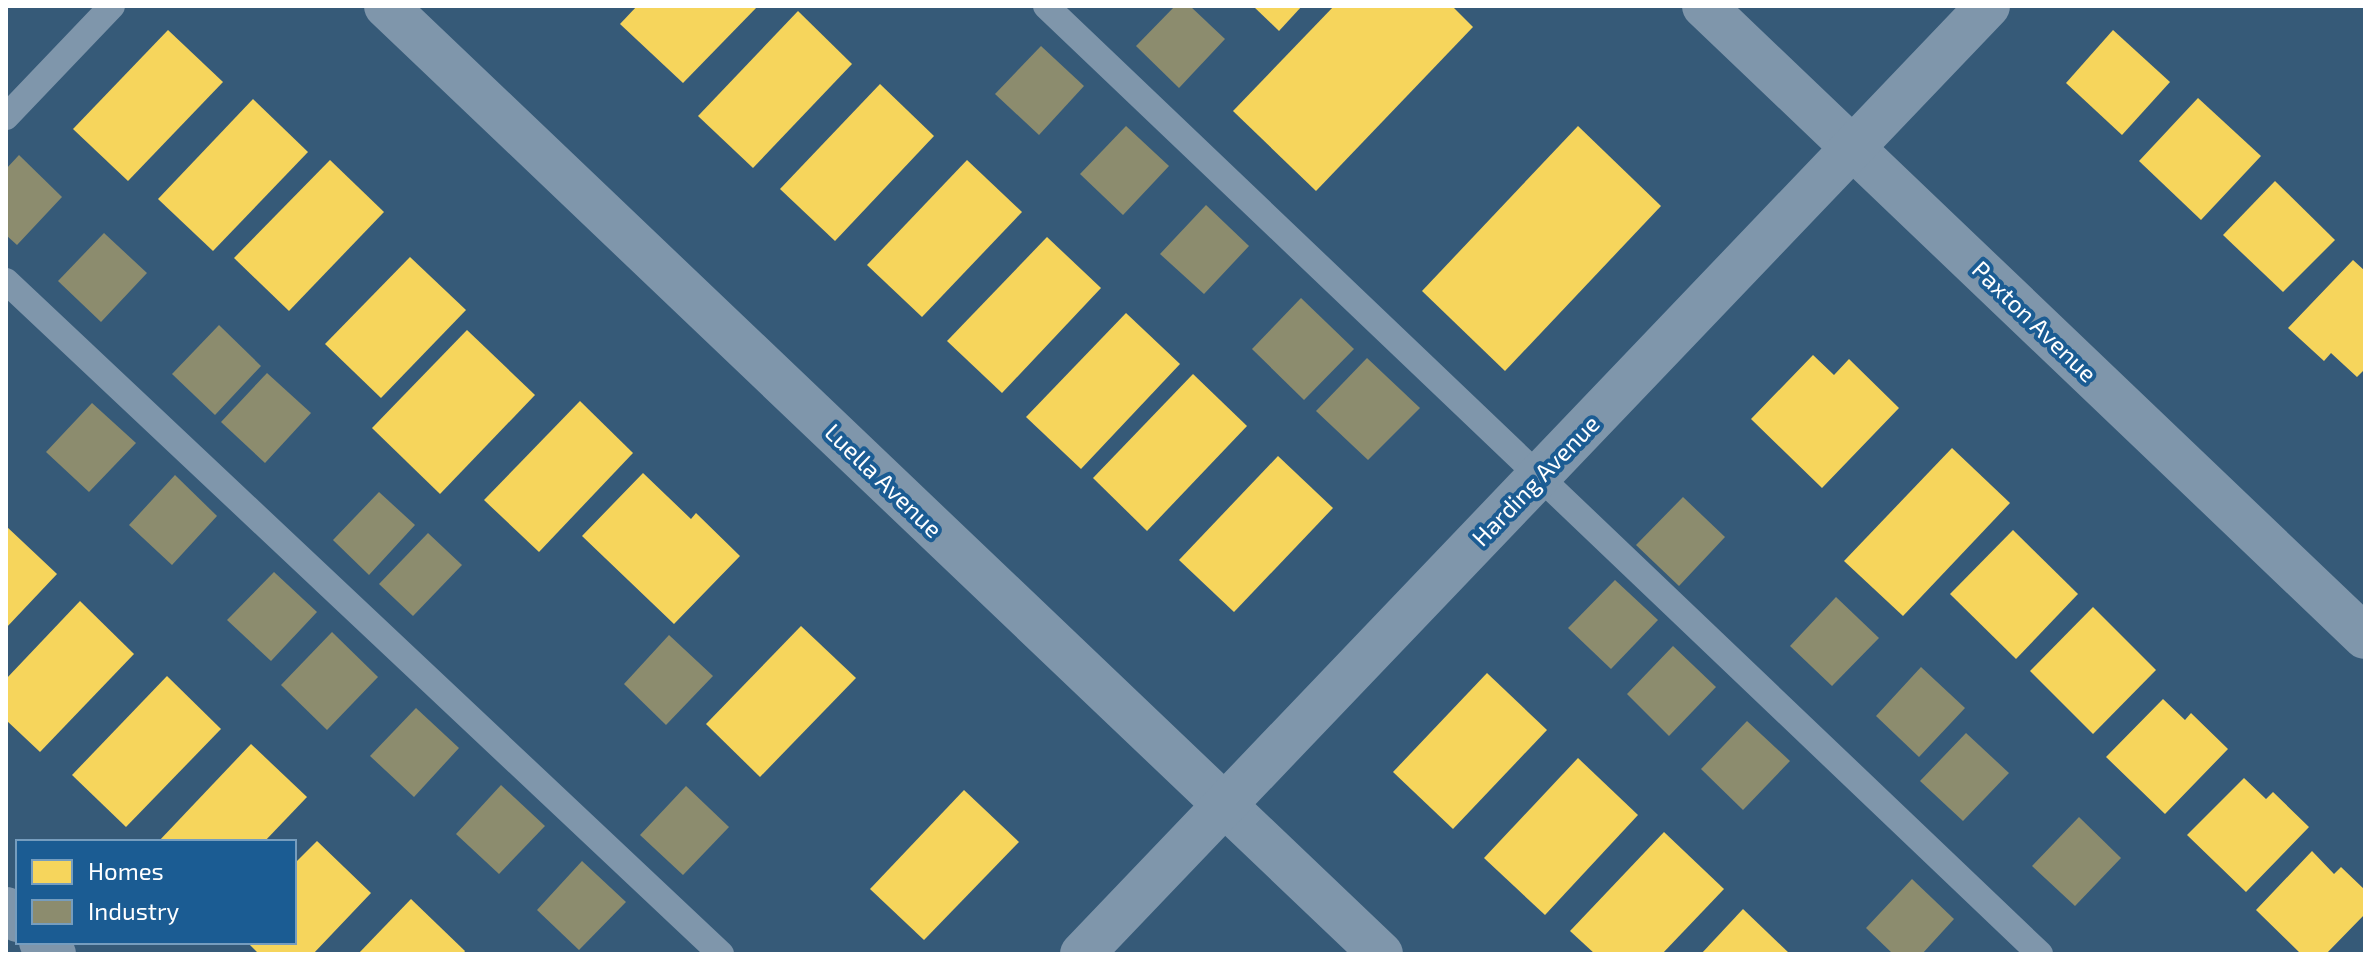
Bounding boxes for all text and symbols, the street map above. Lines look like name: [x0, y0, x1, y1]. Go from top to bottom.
street label: Paxton Avenue: [1967, 254, 2103, 388]
street label: Harding Avenue: [1465, 408, 1605, 552]
street label: Luella Avenue: [819, 417, 949, 543]
legend: [16, 840, 296, 944]
text: Homes: [88, 856, 164, 885]
text: Industry: [88, 896, 180, 925]

